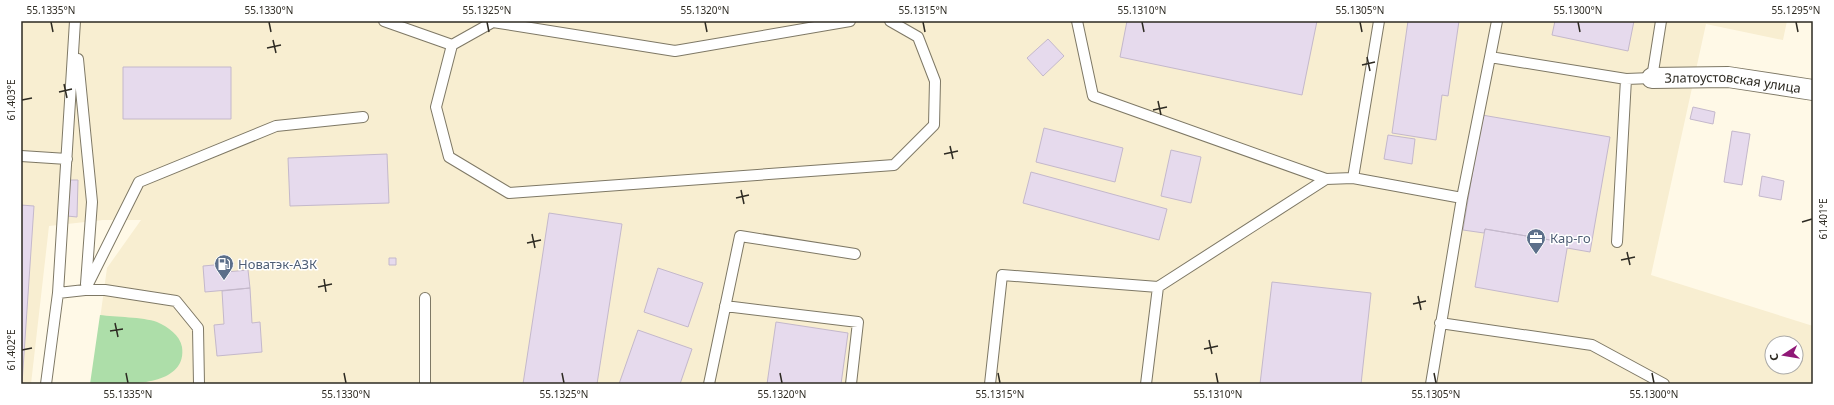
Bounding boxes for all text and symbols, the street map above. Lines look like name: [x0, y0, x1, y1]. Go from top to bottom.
text: 55.1335°N: [27, 3, 75, 17]
text: 55.1330°N: [245, 3, 293, 17]
text: 55.1325°N: [463, 3, 511, 17]
text: 55.1320°N: [681, 3, 729, 17]
text: 55.1315°N: [899, 3, 947, 17]
text: 55.1310°N: [1118, 3, 1166, 17]
text: 55.1305°N: [1336, 3, 1384, 17]
text: 55.1300°N: [1554, 3, 1602, 17]
text: 55.1295°N: [1772, 3, 1820, 17]
street label: Златоустовская улица: [1664, 68, 1802, 97]
text: 61.403°E: [4, 79, 18, 121]
text: 61.401°E: [1816, 198, 1830, 240]
office icon: Кар-го: [1525, 227, 1547, 255]
place label: Кар-го: [1550, 229, 1591, 247]
fuel station icon: Новатэк-АЗК: [213, 253, 235, 281]
place label: Новатэк-АЗК: [238, 255, 317, 273]
text: 61.402°E: [4, 329, 18, 371]
north arrow: [1764, 335, 1804, 375]
text: С: [1766, 352, 1782, 362]
text: 55.1335°N: [104, 387, 152, 401]
text: 55.1330°N: [322, 387, 370, 401]
text: 55.1325°N: [540, 387, 588, 401]
text: 55.1320°N: [758, 387, 806, 401]
text: 55.1315°N: [976, 387, 1024, 401]
text: 55.1310°N: [1194, 387, 1242, 401]
text: 55.1305°N: [1412, 387, 1460, 401]
text: 55.1300°N: [1630, 387, 1678, 401]

